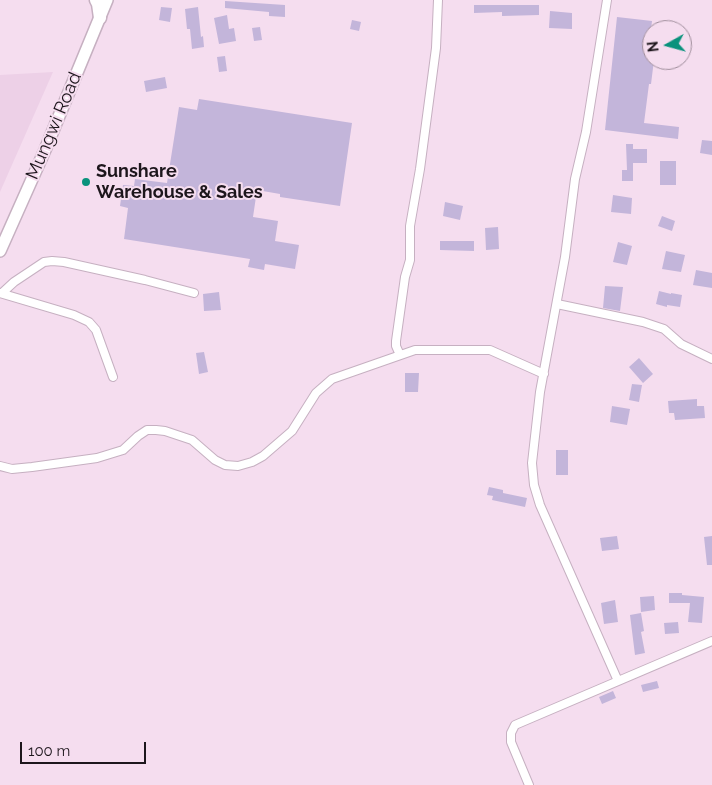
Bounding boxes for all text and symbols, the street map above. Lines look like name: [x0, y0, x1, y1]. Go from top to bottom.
north arrow: [642, 20, 692, 70]
text: N: [645, 40, 662, 53]
street label: Mungwi Road: [22, 69, 86, 183]
place label: Sunshare Warehouse & Sales: [96, 161, 263, 203]
marker: Sunshare Warehouse & Sales: [80, 176, 92, 188]
scale bar: [22, 732, 149, 764]
text: 100 m: [28, 742, 70, 760]

